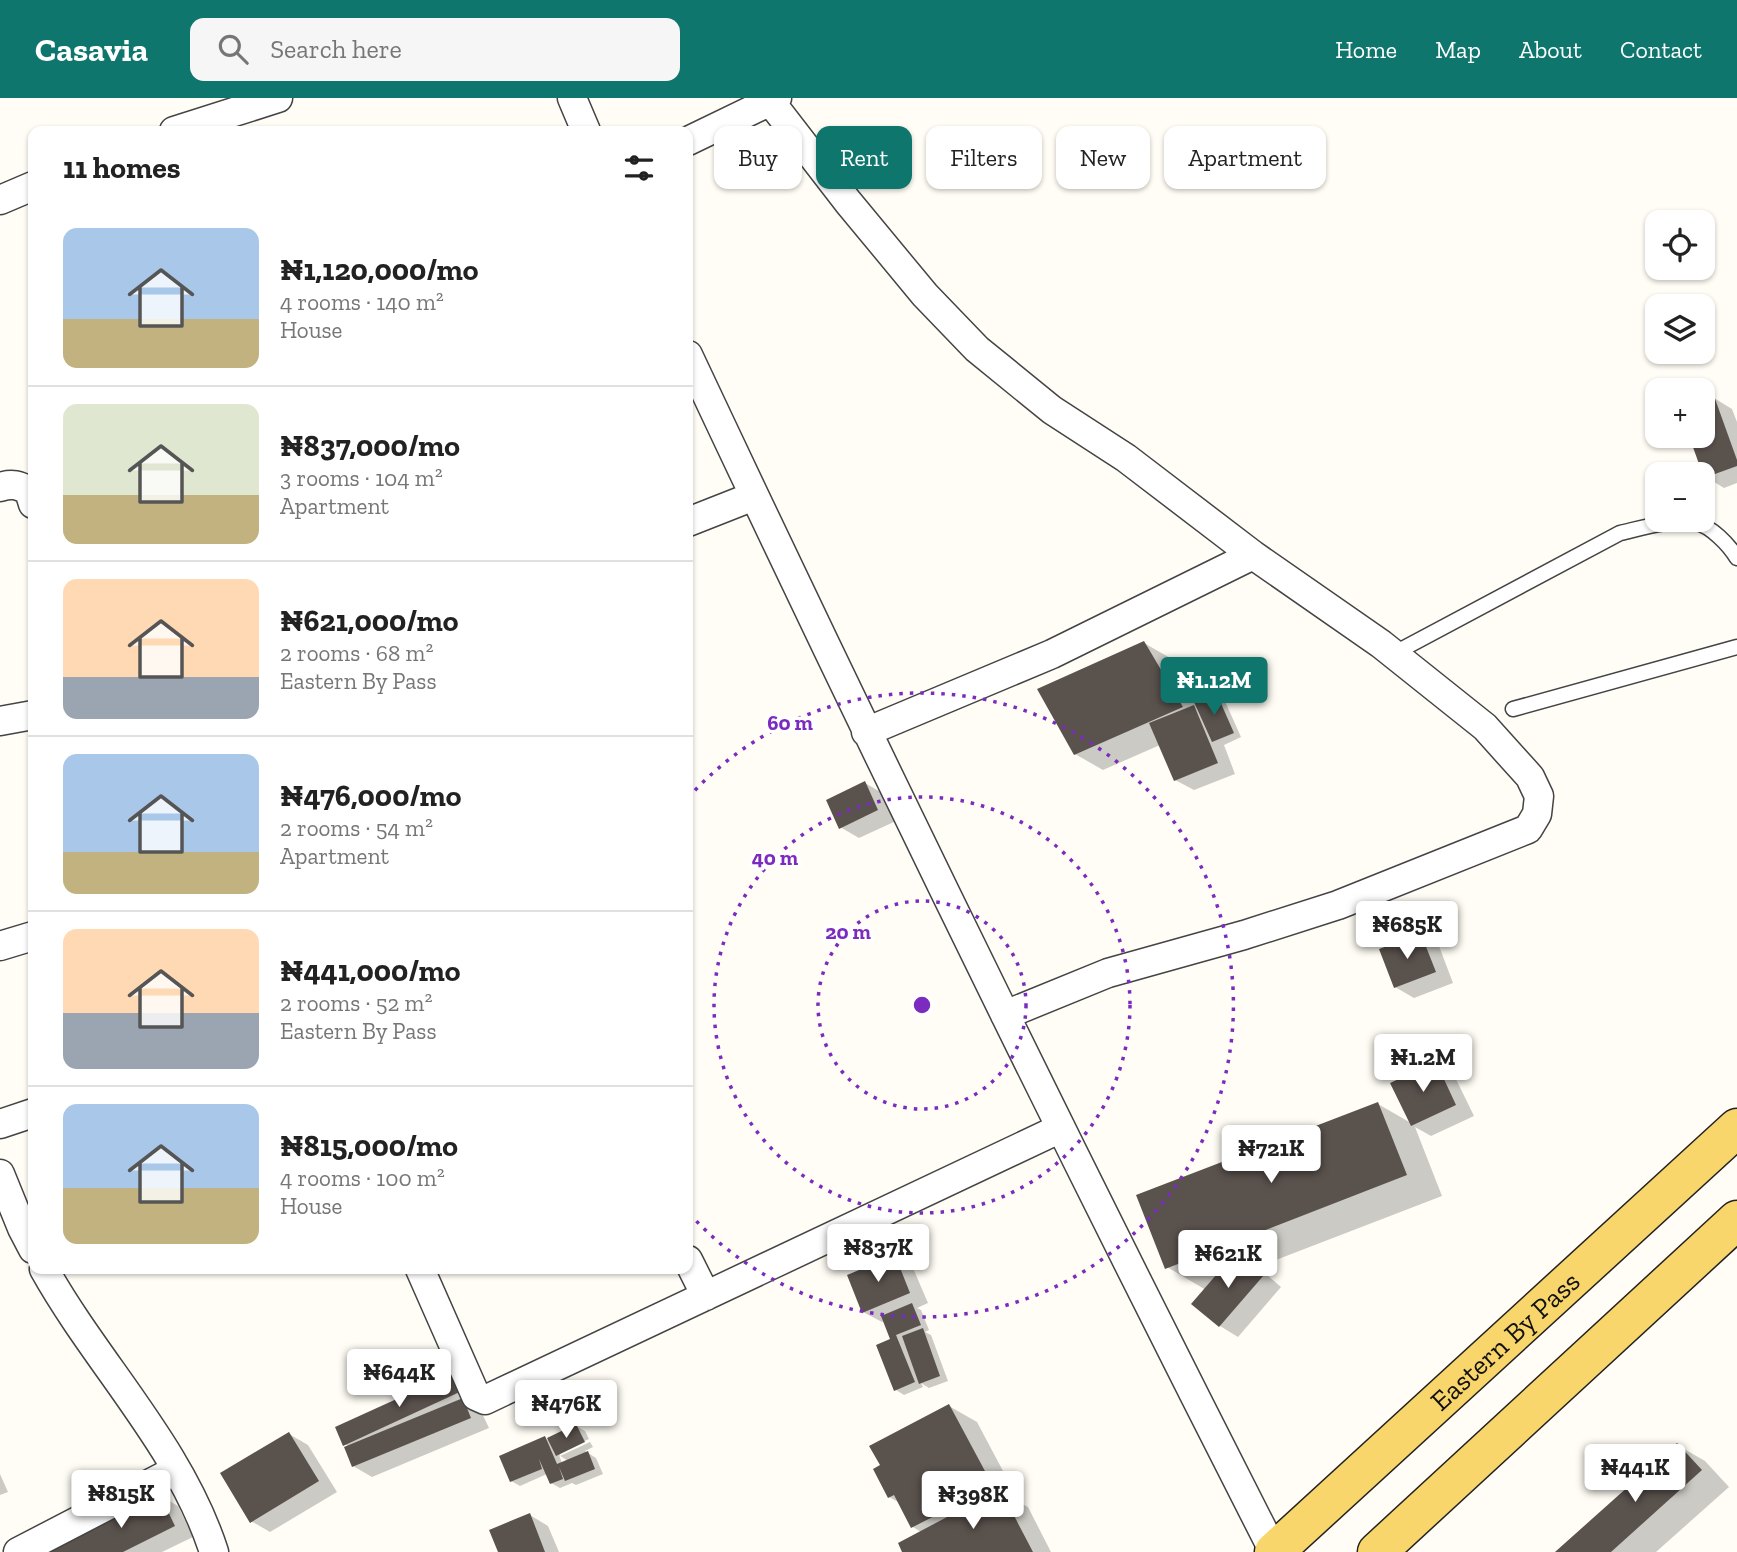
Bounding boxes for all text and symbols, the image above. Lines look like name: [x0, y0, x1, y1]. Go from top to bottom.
search box: [190, 18, 680, 81]
text: Casavia: [35, 30, 148, 69]
icon: search: [214, 30, 252, 68]
text: Search here: [270, 33, 402, 65]
text: Home: [1335, 35, 1397, 64]
text: Map: [1435, 35, 1481, 64]
text: About: [1519, 35, 1582, 64]
text: Contact: [1620, 35, 1702, 64]
chip: Buy: [714, 126, 802, 189]
chip: Rent: [816, 126, 912, 189]
chip: Filters: [926, 126, 1042, 189]
chip: New: [1056, 126, 1150, 189]
chip: Apartment: [1164, 126, 1326, 189]
icon: filters: [620, 149, 658, 187]
text: 11 homes: [63, 150, 181, 186]
map controls: [1645, 210, 1715, 532]
button: locate: [1645, 210, 1715, 280]
text: ₦1,120,000/mo: [280, 252, 478, 288]
icon: home: [119, 256, 203, 340]
text: 4 rooms · 140 m²: [280, 288, 444, 316]
button: layers: [1645, 294, 1715, 364]
text: House: [280, 316, 342, 344]
button: +: [1645, 378, 1715, 448]
text: ₦837,000/mo: [280, 428, 460, 464]
icon: home: [119, 432, 203, 516]
button: −: [1645, 462, 1715, 532]
text: 3 rooms · 104 m²: [280, 464, 443, 492]
text: Apartment: [280, 492, 389, 520]
text: ₦621,000/mo: [280, 603, 458, 639]
icon: home: [119, 607, 203, 691]
text: 2 rooms · 68 m²: [280, 639, 433, 667]
pin: ₦1.12M: [1157, 658, 1271, 717]
text: ₦1.12M: [1177, 666, 1251, 694]
text: Eastern By Pass: [280, 667, 437, 695]
text: 60 m: [767, 710, 813, 735]
text: ₦476,000/mo: [280, 778, 462, 814]
icon: home: [119, 782, 203, 866]
text: 2 rooms · 54 m²: [280, 814, 433, 842]
text: Apartment: [280, 842, 389, 870]
text: 40 m: [752, 845, 799, 870]
pin: ₦685K: [1358, 902, 1456, 961]
text: ₦685K: [1372, 910, 1442, 938]
text: 20 m: [825, 919, 871, 944]
text: ₦441,000/mo: [280, 953, 460, 989]
icon: home: [119, 957, 203, 1041]
text: 2 rooms · 52 m²: [280, 989, 432, 1017]
centre of rings: [910, 993, 934, 1017]
text: Eastern By Pass: [280, 1017, 437, 1045]
pin: ₦1.2M: [1374, 1034, 1472, 1094]
text: ₦1.2M: [1390, 1043, 1456, 1071]
pin: ₦721K: [1222, 1126, 1320, 1185]
text: ₦815,000/mo: [280, 1128, 458, 1164]
icon: home: [119, 1132, 203, 1216]
text: ₦721K: [1238, 1134, 1304, 1162]
text: 4 rooms · 100 m²: [280, 1164, 445, 1192]
text: House: [280, 1192, 342, 1220]
pin: ₦837K: [829, 1224, 927, 1284]
pin: ₦621K: [1179, 1230, 1277, 1290]
text: ₦837K: [843, 1233, 913, 1261]
text: ₦621K: [1194, 1239, 1262, 1267]
street label: Eastern By Pass: [1423, 1264, 1586, 1417]
pin: ₦644K: [350, 1350, 448, 1409]
text: ₦644K: [363, 1358, 435, 1386]
pin: ₦476K: [517, 1380, 615, 1440]
text: ₦476K: [531, 1389, 601, 1417]
pin: ₦441K: [1586, 1444, 1684, 1504]
text: ₦441K: [1600, 1453, 1670, 1481]
pin: ₦815K: [72, 1470, 170, 1530]
pin: ₦398K: [924, 1472, 1022, 1531]
text: ₦815K: [87, 1479, 155, 1507]
text: ₦398K: [938, 1480, 1008, 1508]

